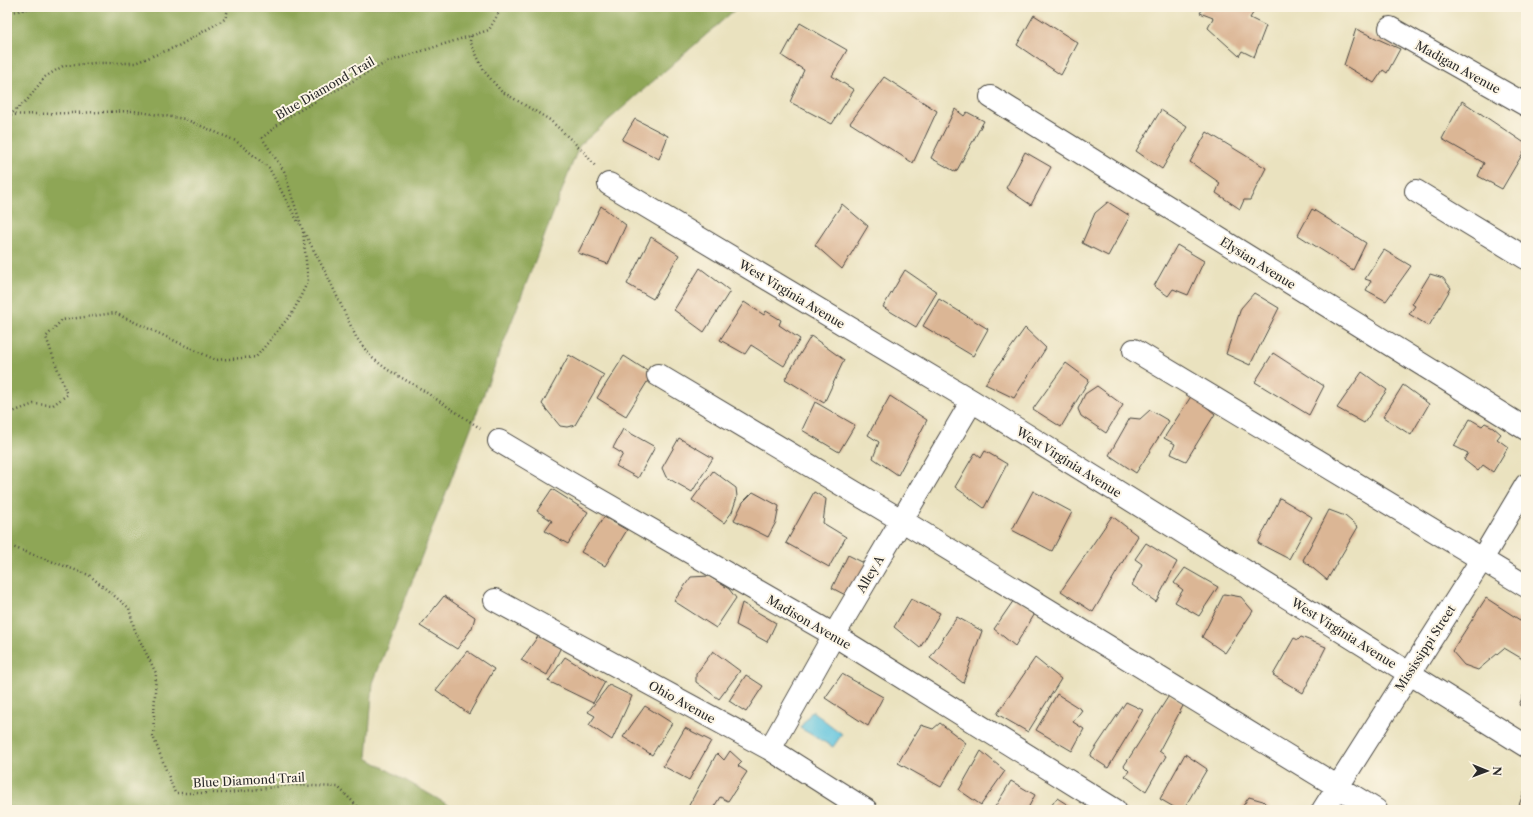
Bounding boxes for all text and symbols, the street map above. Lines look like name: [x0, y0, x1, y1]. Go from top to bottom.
street label: Madigan Avenue: [1413, 37, 1503, 97]
street label: Blue Diamond Trail: [273, 53, 378, 122]
street label: Elysian Avenue: [1217, 234, 1299, 292]
street label: West Virginia Avenue: [735, 256, 848, 332]
street label: West Virginia Avenue: [1013, 423, 1125, 501]
street label: Alley A: [853, 552, 887, 596]
street label: Madison Avenue: [764, 592, 854, 652]
street label: West Virginia Avenue: [1288, 594, 1400, 672]
street label: Mississippi Street: [1392, 601, 1459, 694]
street label: Ohio Avenue: [646, 678, 718, 727]
north arrow: [1467, 751, 1507, 791]
text: N: [1490, 766, 1504, 777]
street label: Blue Diamond Trail: [193, 770, 306, 790]

